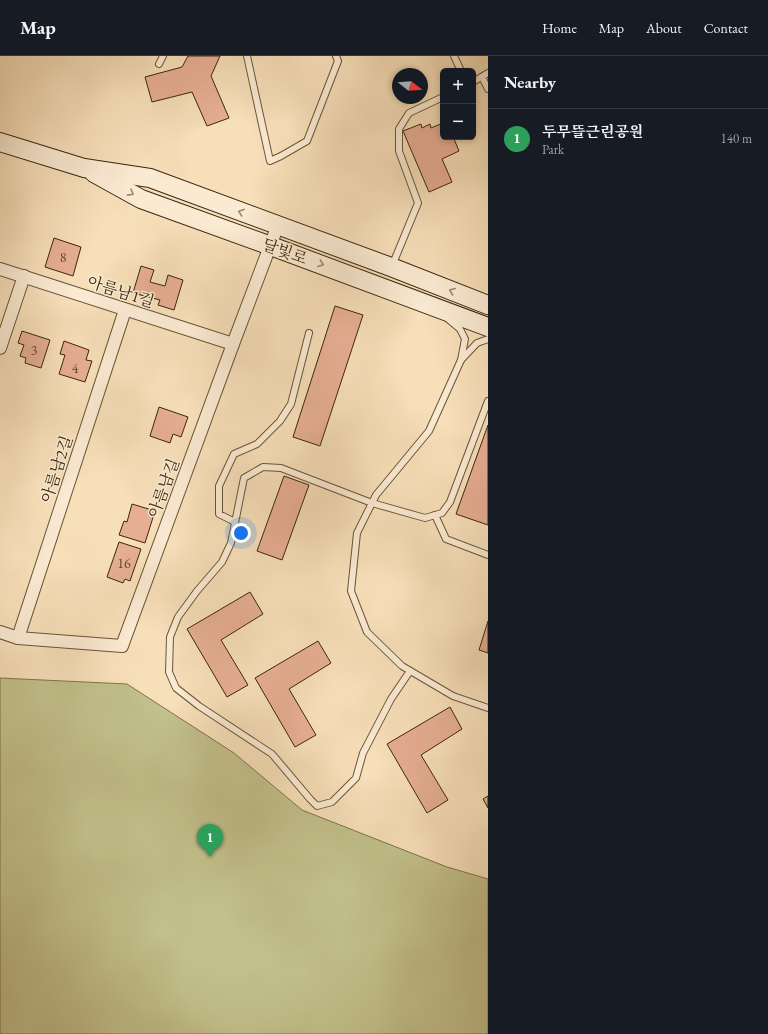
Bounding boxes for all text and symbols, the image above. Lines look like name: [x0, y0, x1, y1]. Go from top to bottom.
text: Map: [20, 15, 56, 40]
text: Home: [542, 19, 577, 37]
text: Map: [599, 19, 624, 37]
text: About: [646, 19, 682, 37]
text: Contact: [704, 19, 748, 37]
north arrow: [392, 68, 428, 104]
map controls: [440, 68, 476, 140]
button: +: [440, 68, 476, 104]
text: Nearby: [504, 71, 556, 93]
button: −: [440, 104, 476, 140]
text: 두무뜰근린공원: [542, 122, 643, 141]
text: 1: [514, 130, 520, 147]
text: 140 m: [721, 130, 752, 147]
text: Park: [542, 141, 564, 158]
one-way arrow: [127, 189, 134, 196]
one-way arrow: [238, 208, 245, 216]
street label: 달빛로: [259, 234, 311, 269]
house number: 8: [60, 248, 67, 266]
one-way arrow: [317, 260, 324, 268]
street label: 아름남1길: [85, 271, 157, 312]
one-way arrow: [448, 287, 455, 295]
house number: 3: [31, 341, 38, 359]
house number: 4: [72, 359, 79, 377]
street label: 아름남2길: [36, 433, 77, 505]
street label: 아름남길: [143, 456, 184, 521]
your location: [231, 523, 251, 543]
house number: 16: [117, 554, 131, 572]
pin: 1: [197, 824, 223, 857]

